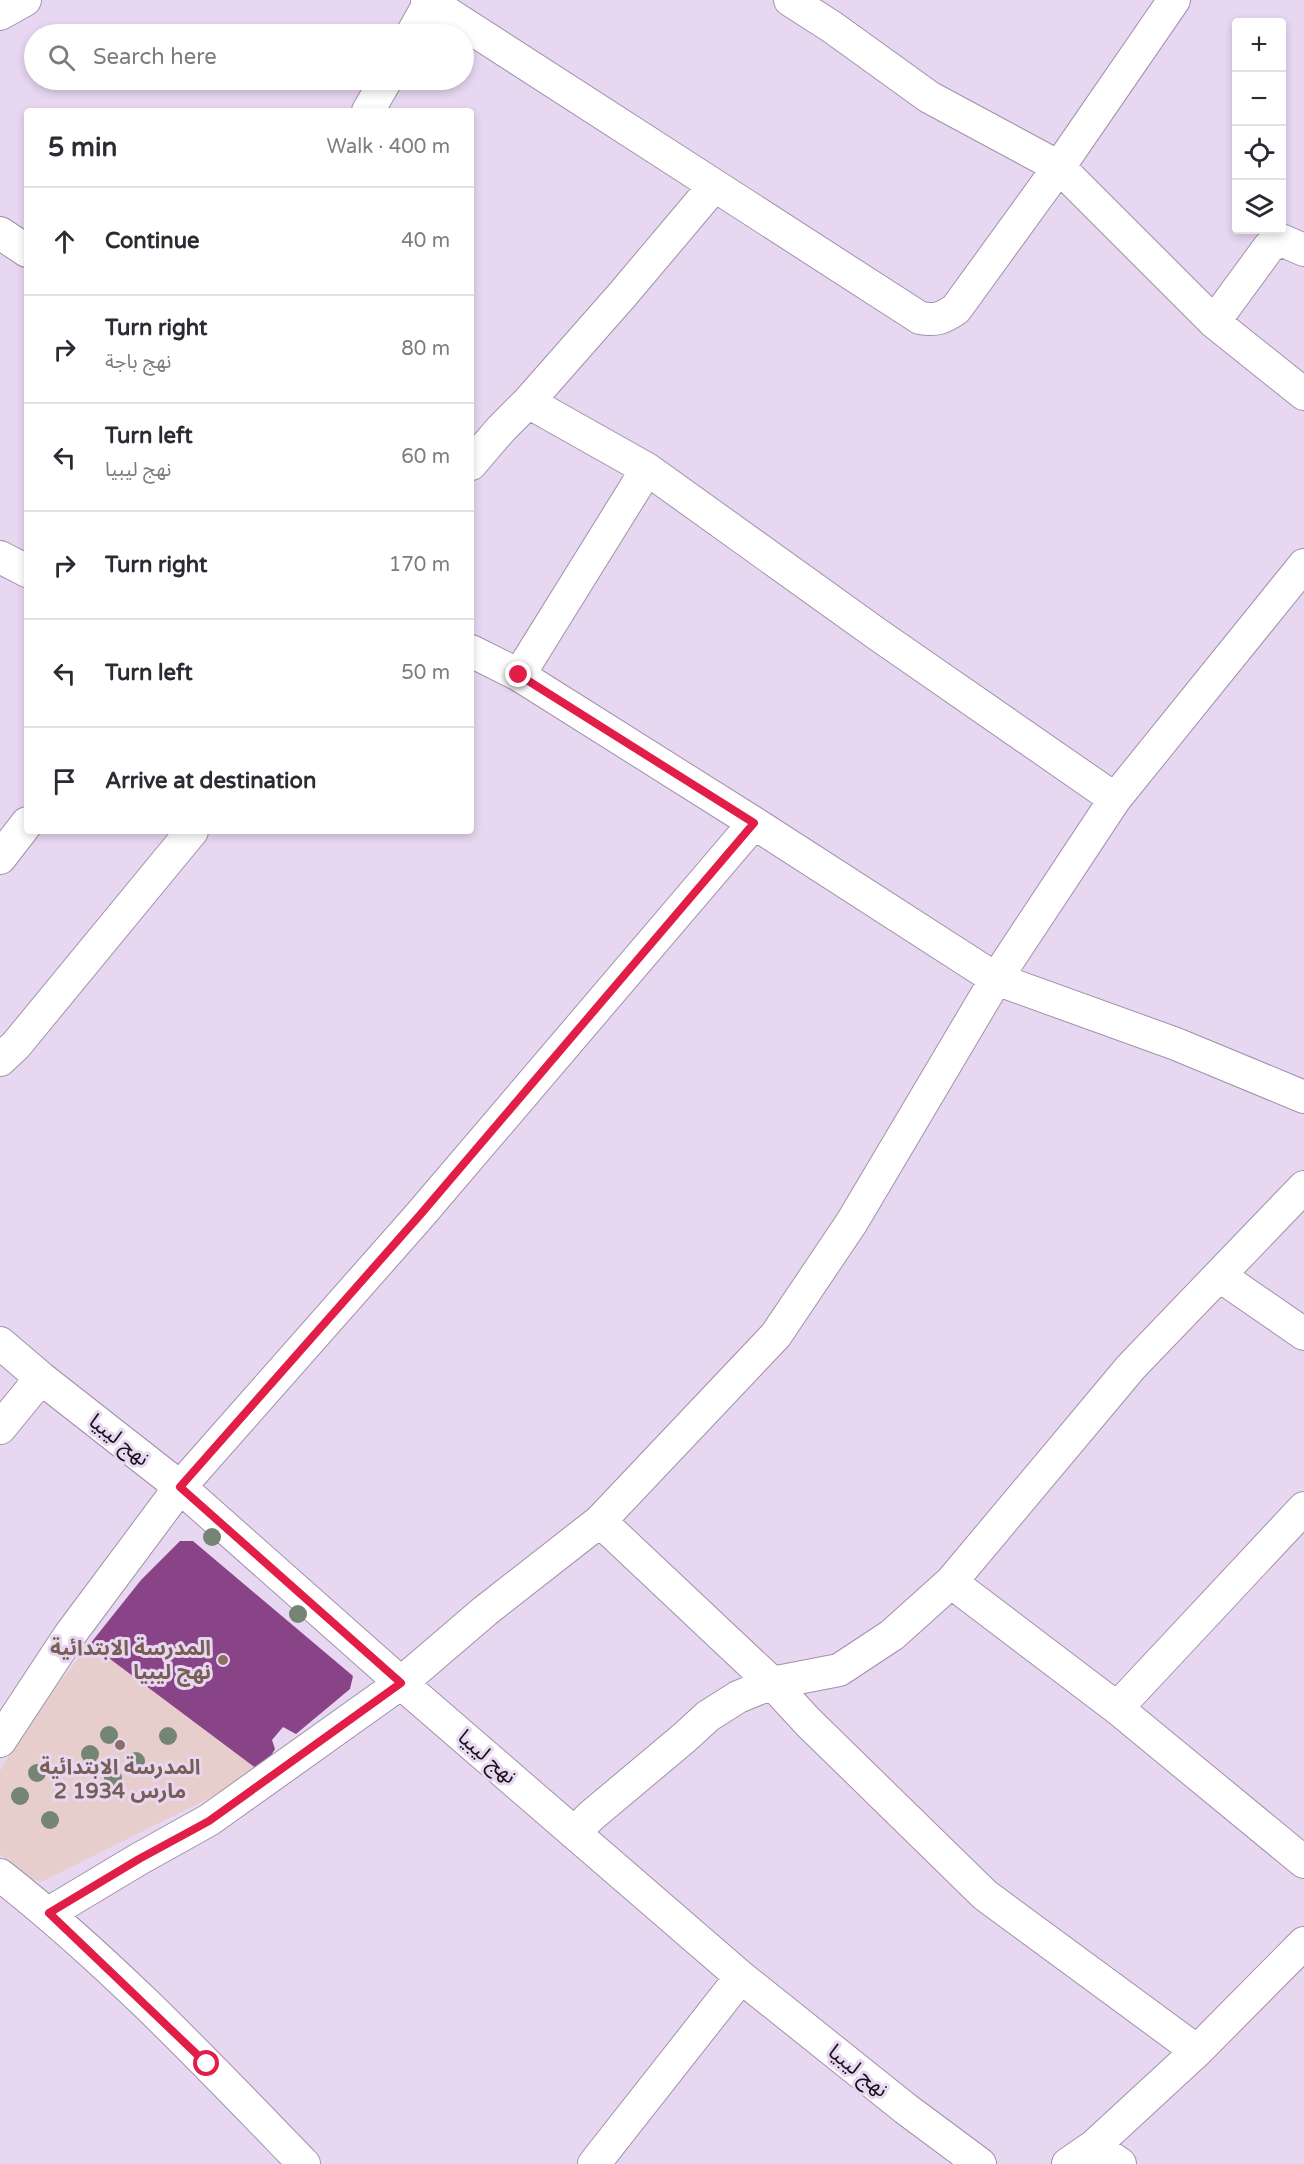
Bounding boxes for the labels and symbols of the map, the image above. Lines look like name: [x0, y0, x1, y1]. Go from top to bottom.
route end: [505, 661, 531, 687]
street label: نهج ليبيا: [83, 1409, 154, 1473]
place label: المدرسة الابتدائية نهج ليبيا: [50, 1636, 211, 1687]
marker: المدرسة الابتدائية نهج ليبيا: [216, 1653, 230, 1667]
street label: نهج ليبيا: [451, 1725, 522, 1791]
marker: المدرسة الابتدائية 2 مارس 1934: [113, 1738, 127, 1752]
place label: المدرسة الابتدائية 2 مارس 1934: [39, 1755, 201, 1804]
street label: نهج ليبيا: [822, 2039, 893, 2104]
route start: [193, 2050, 219, 2076]

